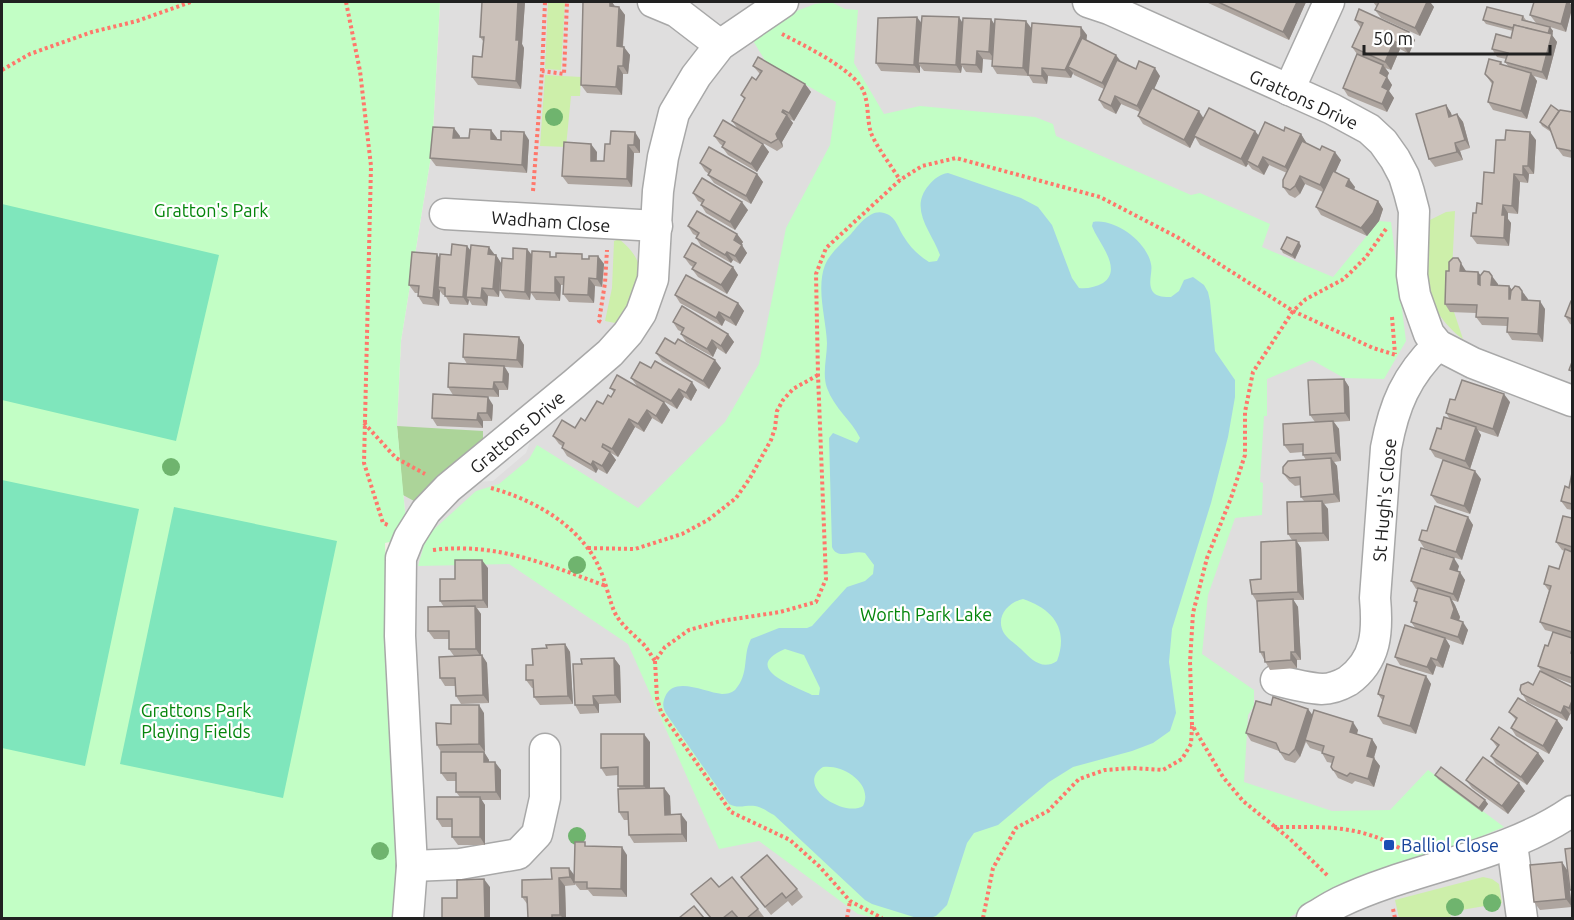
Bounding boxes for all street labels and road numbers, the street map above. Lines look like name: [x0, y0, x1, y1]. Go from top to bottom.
street label: Grattons Drive: [1247, 65, 1361, 133]
street label: Wadham Close: [491, 207, 611, 235]
street label: Grattons Drive: [466, 387, 568, 477]
street label: St Hugh's Close: [1369, 437, 1399, 563]

